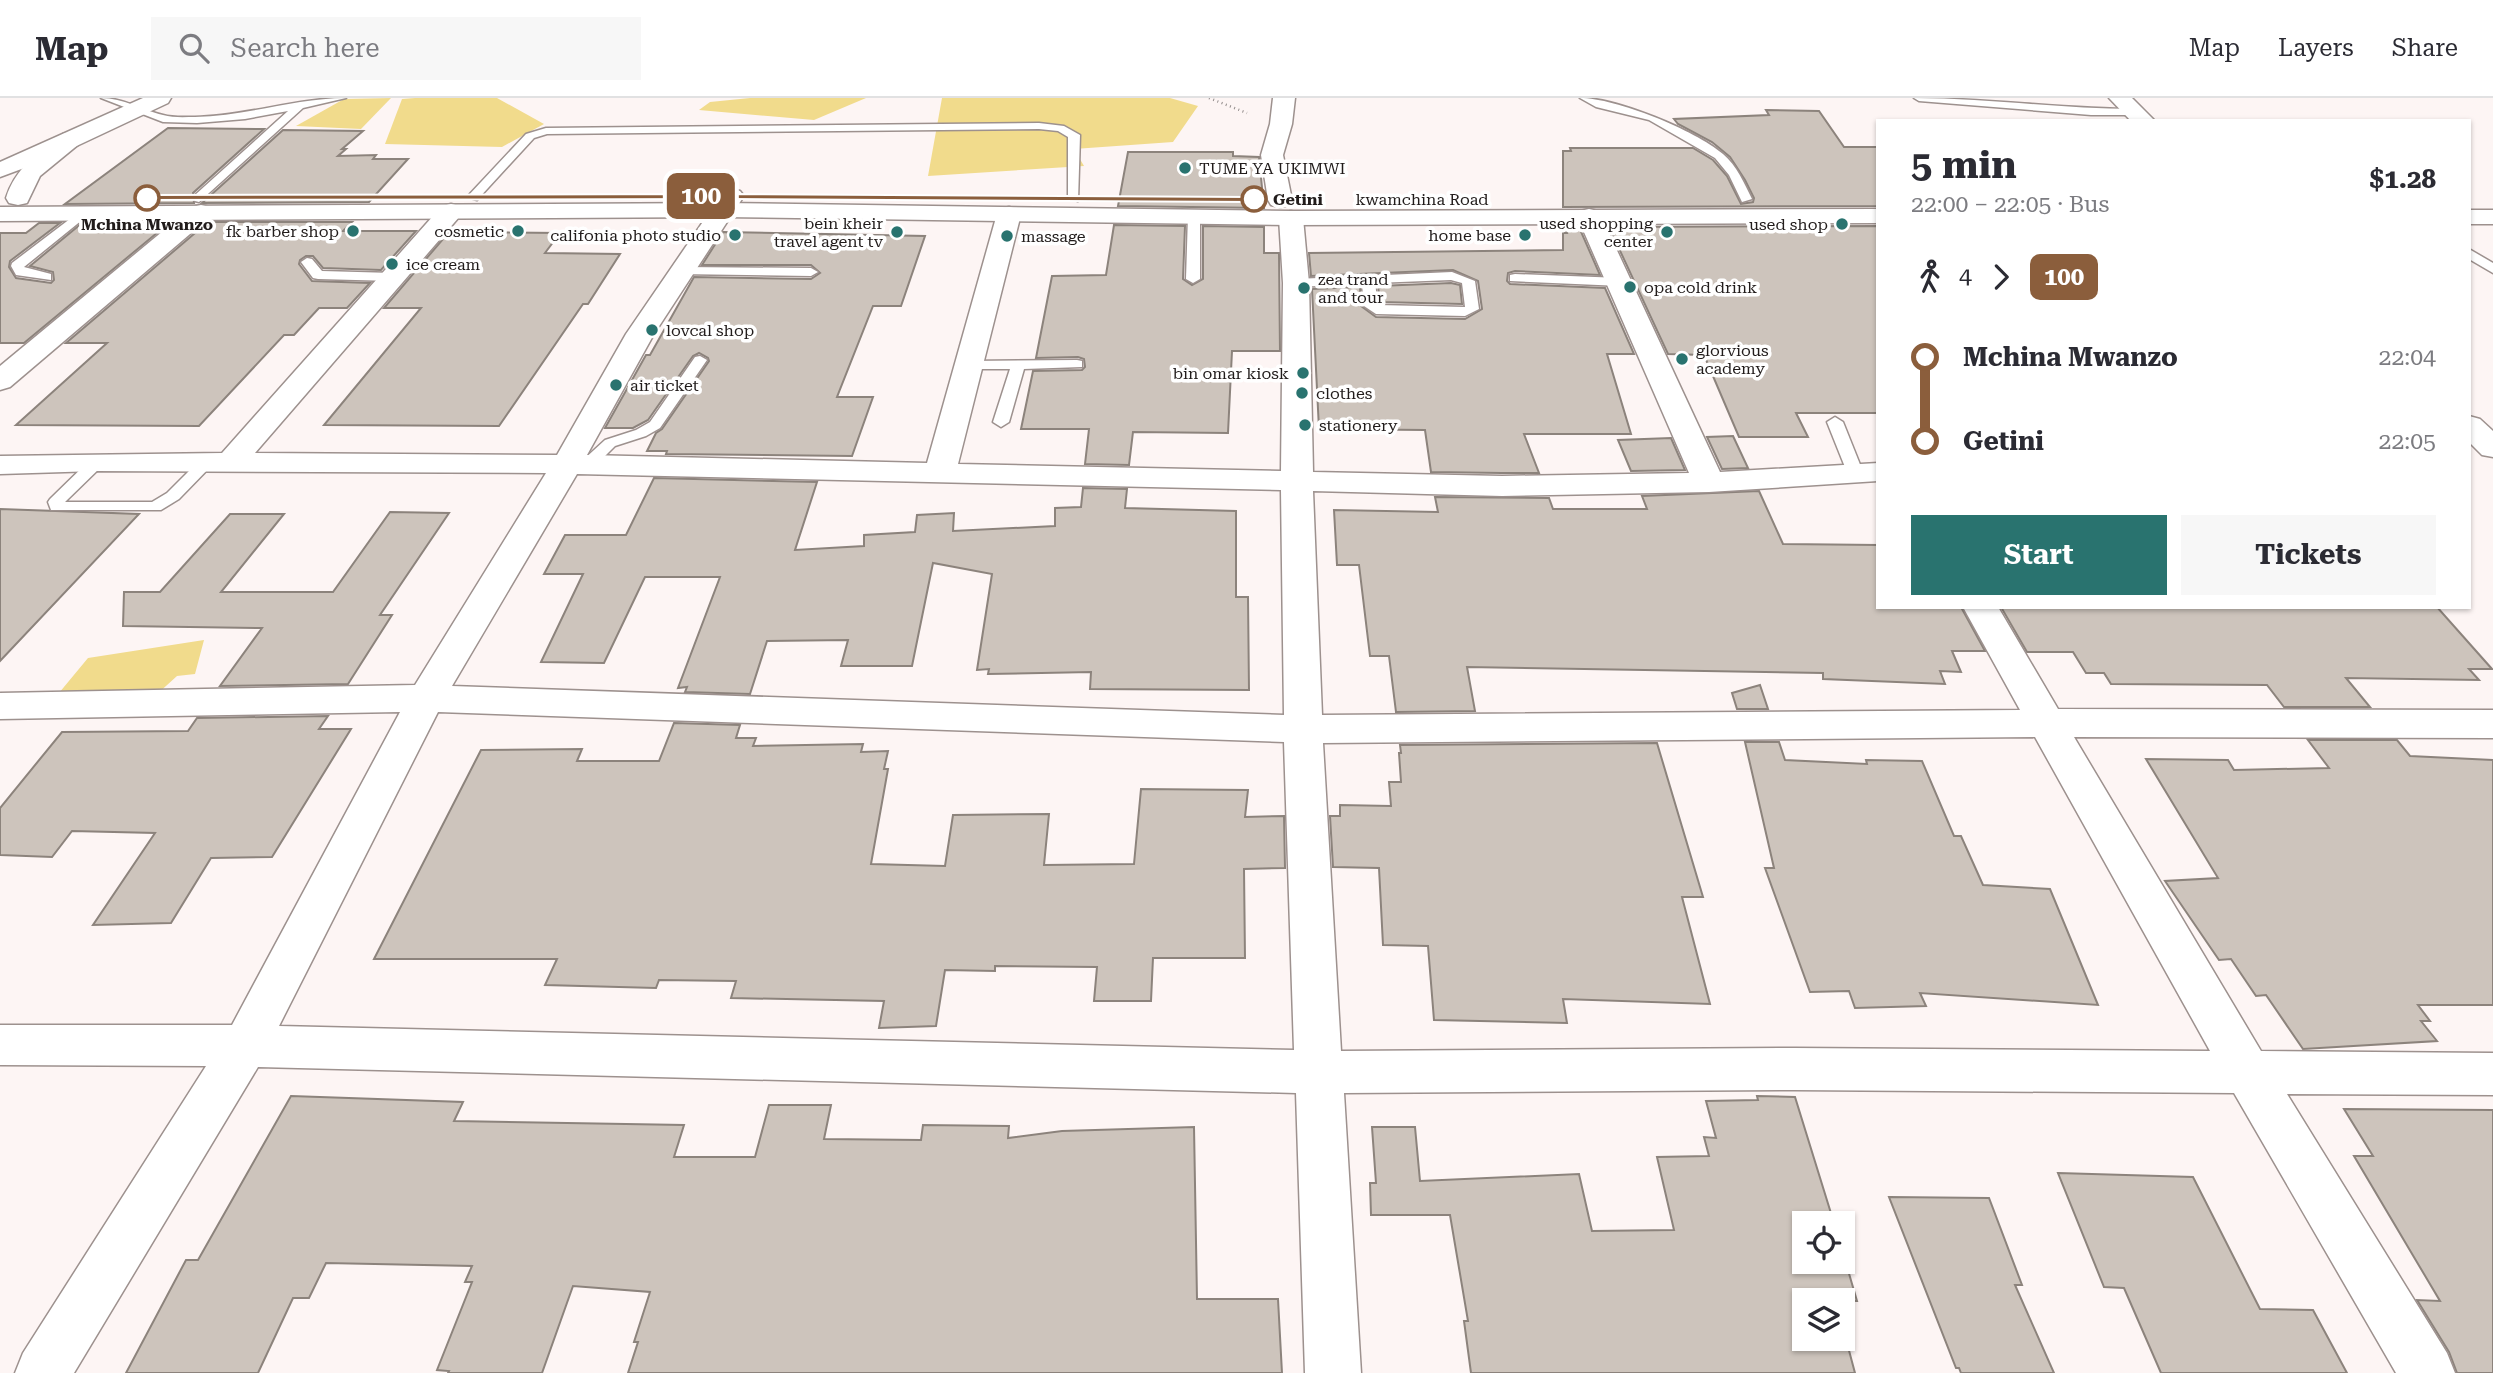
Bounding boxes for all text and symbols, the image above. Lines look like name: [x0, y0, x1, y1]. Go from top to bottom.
search box: [151, 17, 641, 80]
text: Map: [35, 29, 109, 68]
icon: search: [175, 29, 213, 67]
text: Search here: [231, 33, 380, 63]
text: Map: [2189, 34, 2240, 62]
text: Layers: [2278, 34, 2354, 62]
text: Share: [2392, 34, 2458, 62]
text: 5 min: [1911, 143, 2017, 187]
place label: TUME YA UKIMWI: [1199, 159, 1345, 178]
marker: TUME YA UKIMWI: [1177, 160, 1193, 176]
text: $1.28: [2370, 164, 2436, 194]
line badge: 100: [661, 173, 741, 219]
text: 100: [681, 182, 721, 210]
marker: Mchina Mwanzo: [134, 185, 160, 211]
marker: Getini: [1241, 186, 1267, 212]
place label: Getini: [1273, 190, 1324, 209]
street label: kwamchina Road: [1356, 190, 1488, 209]
text: 22:00 – 22:05 · Bus: [1911, 191, 2109, 218]
place label: bein kheir travel agent tv: [774, 214, 884, 251]
place label: used shopping center: [1539, 214, 1654, 251]
place label: Mchina Mwanzo: [81, 215, 213, 234]
place label: used shop: [1749, 215, 1828, 234]
marker: used shop: [1834, 216, 1850, 232]
place label: fk barber shop: [226, 222, 339, 241]
place label: cosmetic: [434, 222, 504, 241]
marker: fk barber shop: [345, 223, 361, 239]
marker: cosmetic: [510, 223, 526, 239]
marker: bein kheir travel agent tv: [889, 224, 905, 240]
marker: used shopping center: [1659, 224, 1675, 240]
place label: califonia photo studio: [550, 226, 721, 245]
place label: home base: [1428, 226, 1511, 245]
marker: califonia photo studio: [727, 227, 743, 243]
place label: massage: [1021, 227, 1086, 246]
marker: home base: [1517, 227, 1533, 243]
marker: massage: [999, 228, 1015, 244]
place label: ice cream: [406, 255, 481, 274]
marker: ice cream: [384, 256, 400, 272]
icon: walk: [1911, 258, 1949, 296]
icon: forward: [1982, 258, 2020, 296]
text: 4: [1959, 263, 1972, 290]
text: 100: [2044, 263, 2084, 291]
place label: zea trand and tour: [1318, 270, 1389, 307]
place label: opa cold drink: [1644, 278, 1757, 297]
marker: opa cold drink: [1622, 279, 1638, 295]
marker: zea trand and tour: [1296, 280, 1312, 296]
place label: lovcal shop: [666, 321, 754, 340]
marker: lovcal shop: [644, 322, 660, 338]
place label: glorvious academy: [1696, 341, 1769, 378]
text: Mchina Mwanzo: [1963, 342, 2178, 372]
text: 22:04: [2379, 344, 2436, 371]
marker: glorvious academy: [1674, 351, 1690, 367]
place label: bin omar kiosk: [1173, 364, 1289, 383]
marker: bin omar kiosk: [1295, 365, 1311, 381]
place label: air ticket: [630, 376, 699, 395]
marker: air ticket: [608, 377, 624, 393]
place label: clothes: [1316, 384, 1373, 403]
marker: clothes: [1294, 385, 1310, 401]
place label: stationery: [1319, 416, 1398, 435]
marker: stationery: [1297, 417, 1313, 433]
text: Getini: [1963, 426, 2044, 456]
text: 22:05: [2379, 428, 2436, 455]
button: Start: [1911, 515, 2167, 595]
button: Tickets: [2181, 515, 2436, 595]
map controls: [1792, 1211, 1855, 1351]
button: locate: [1792, 1211, 1855, 1274]
button: layers: [1792, 1288, 1855, 1351]

